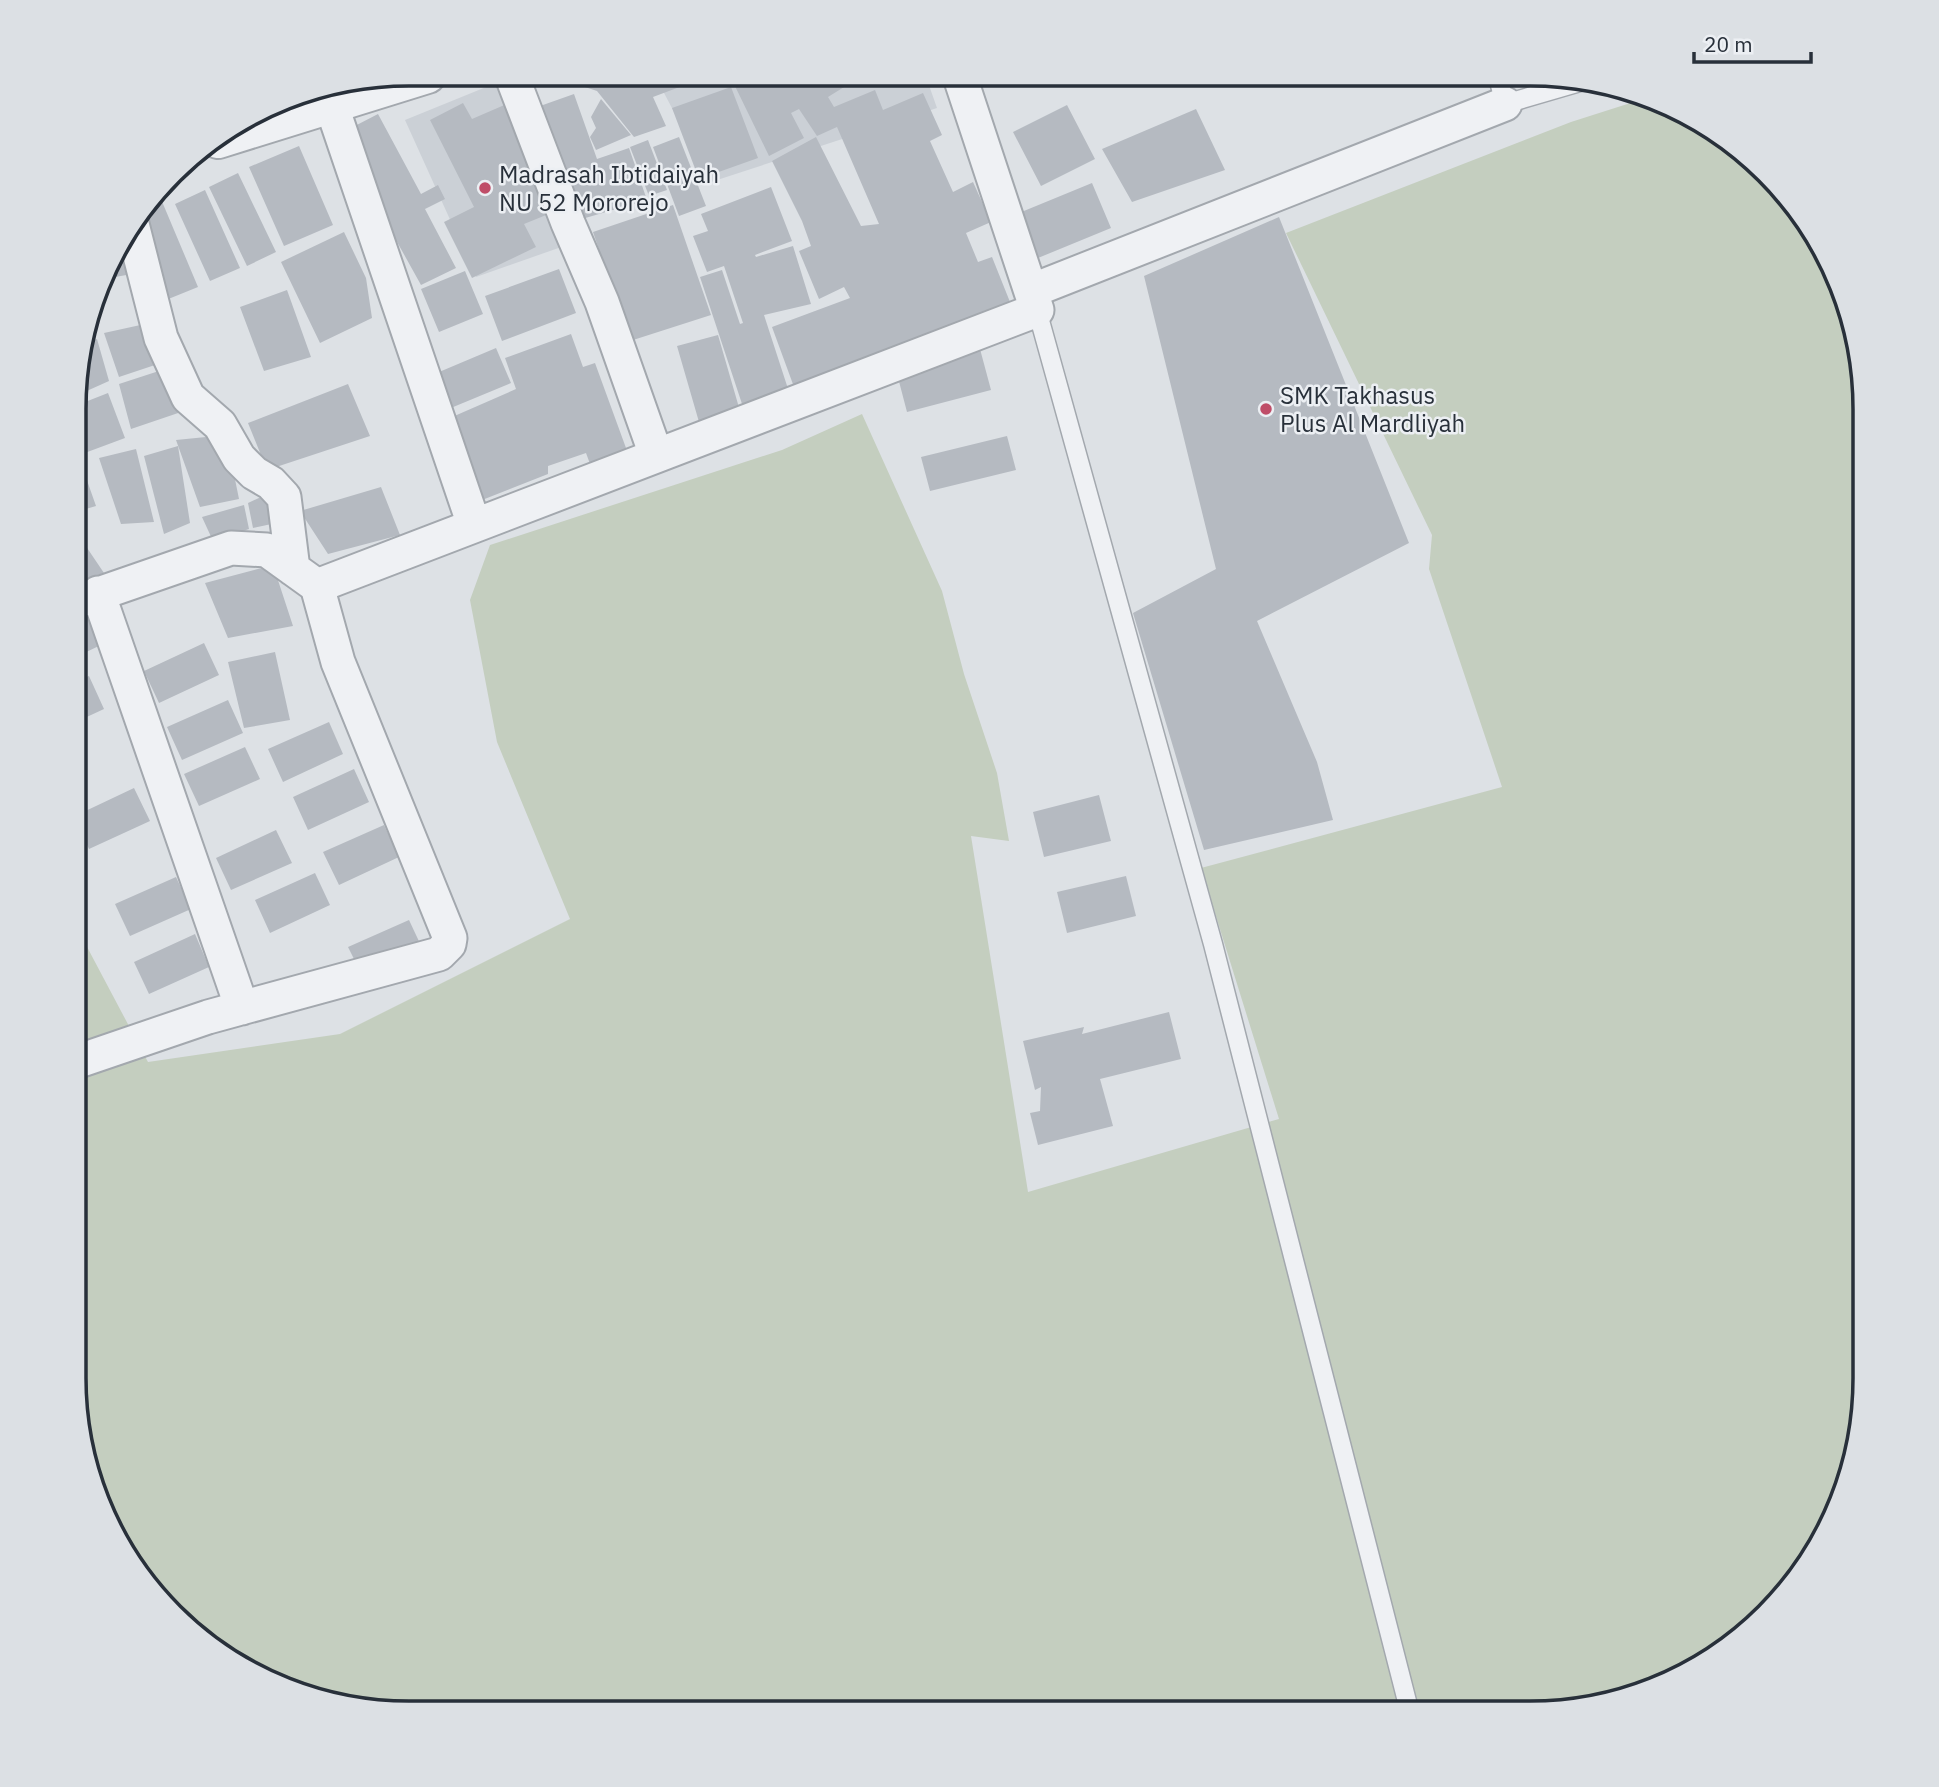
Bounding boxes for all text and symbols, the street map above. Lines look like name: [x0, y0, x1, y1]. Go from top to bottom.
scale bar: [1694, 21, 1811, 65]
text: 20 m: [1704, 30, 1753, 58]
place label: Madrasah Ibtidaiyah NU 52 Mororejo: [499, 158, 719, 218]
marker: Madrasah Ibtidaiyah NU 52 Mororejo: [477, 180, 493, 196]
place label: SMK Takhasus Plus Al Mardliyah: [1280, 379, 1465, 439]
marker: SMK Takhasus Plus Al Mardliyah: [1258, 401, 1274, 417]

